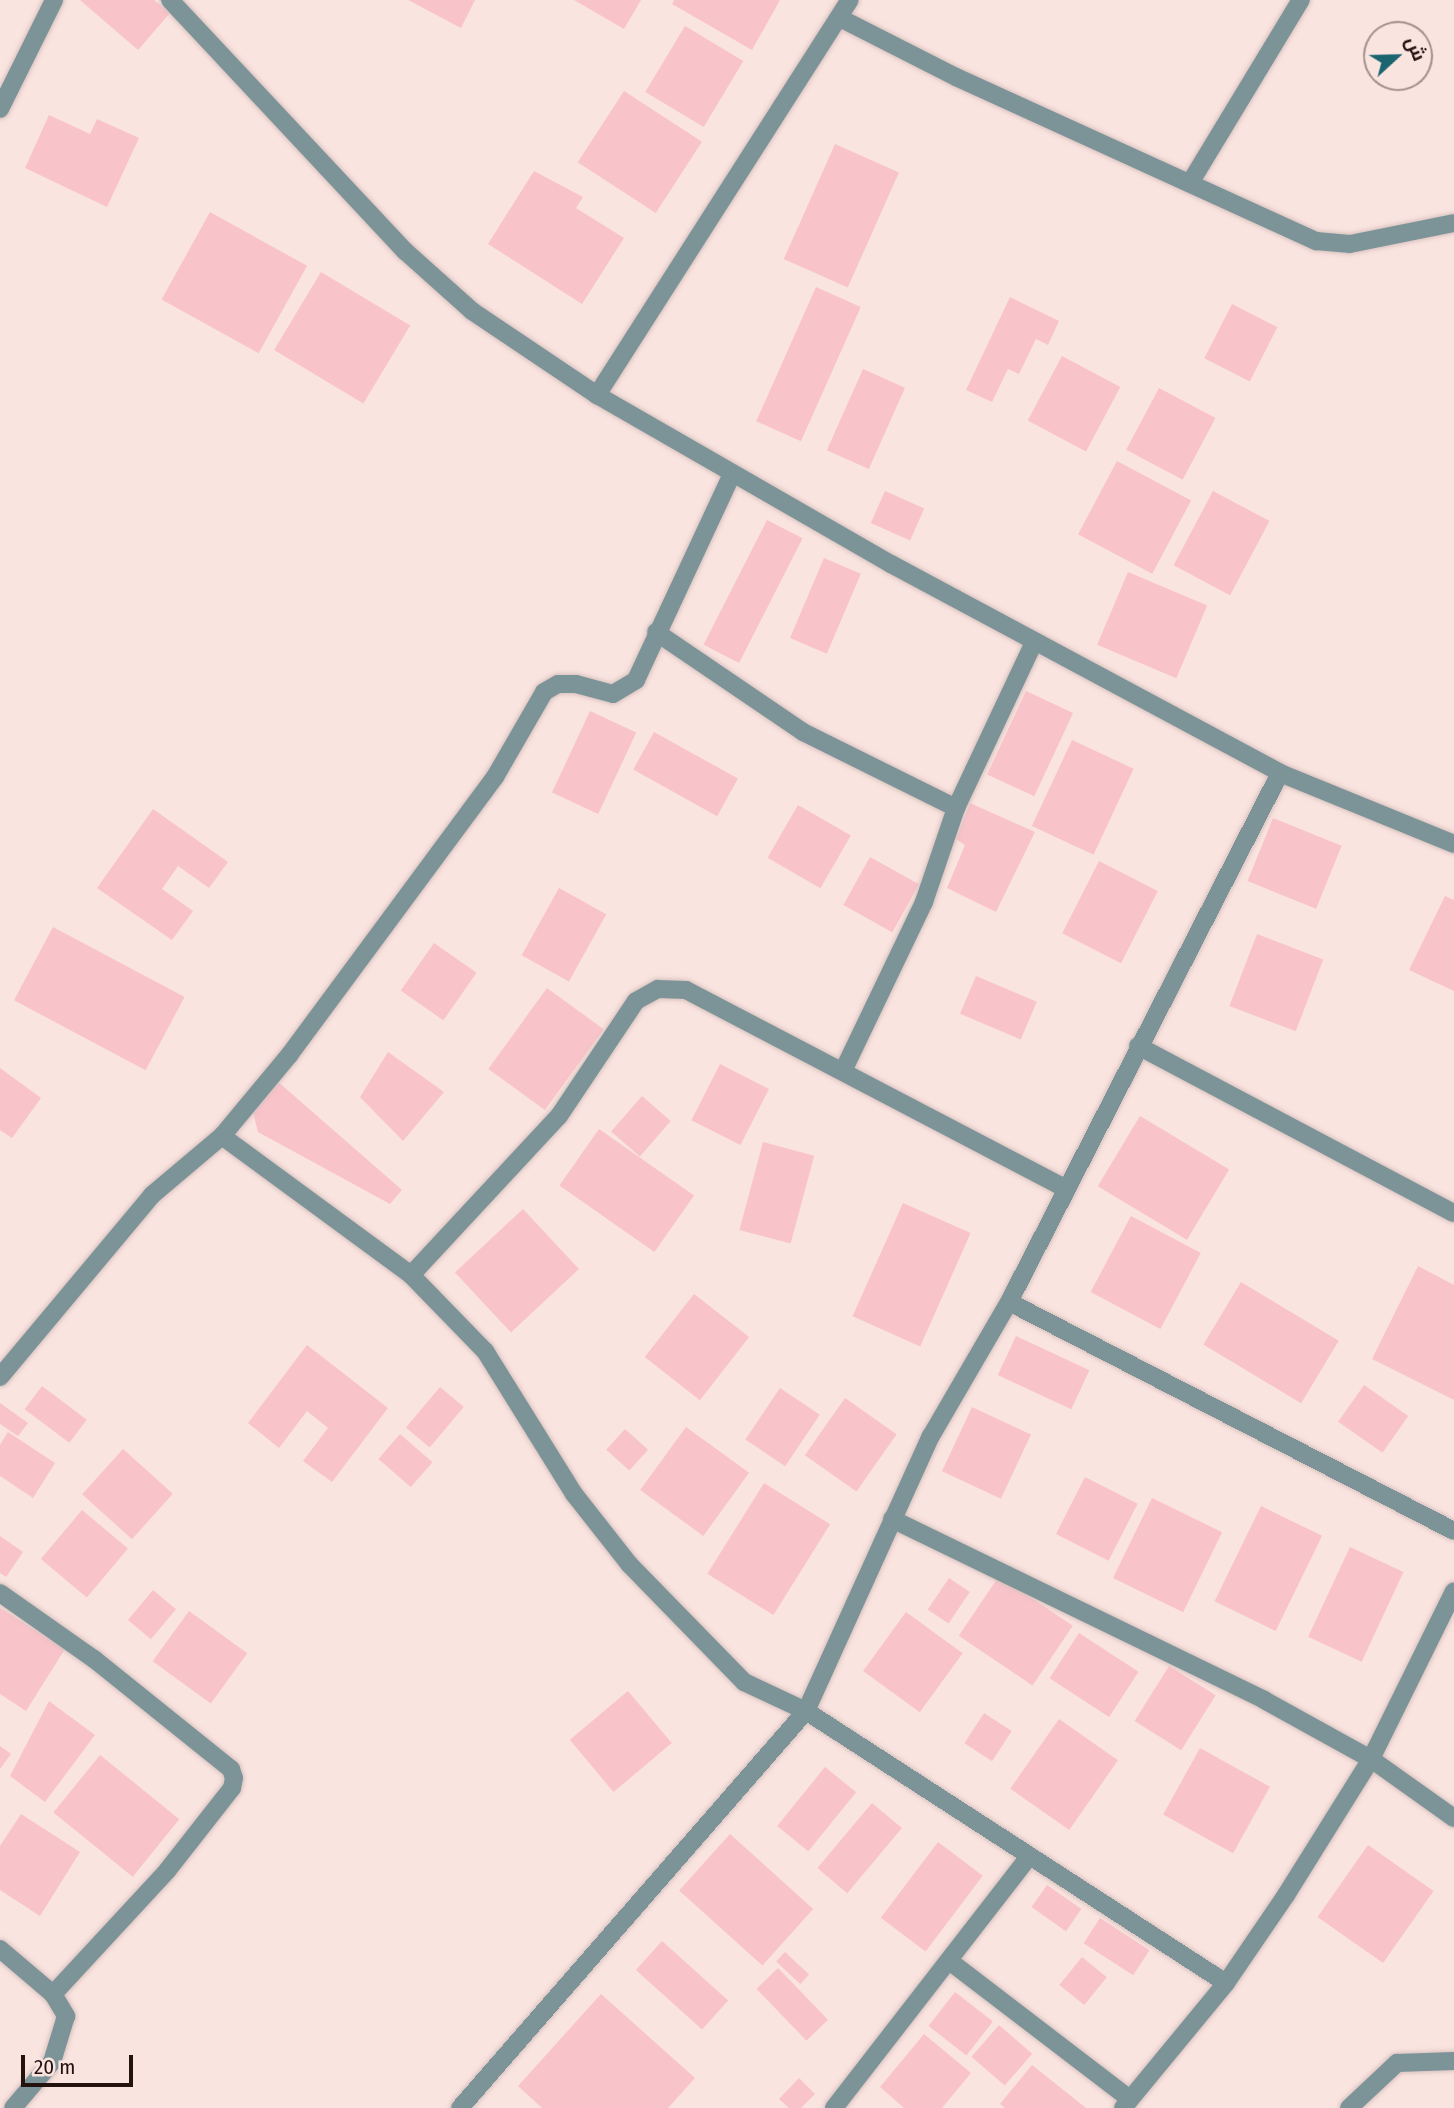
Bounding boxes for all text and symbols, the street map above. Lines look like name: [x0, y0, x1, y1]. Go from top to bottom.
north arrow: [1363, 21, 1433, 91]
text: ش: [1401, 33, 1431, 64]
scale bar: [24, 2042, 136, 2086]
text: 20 m: [34, 2054, 75, 2080]

